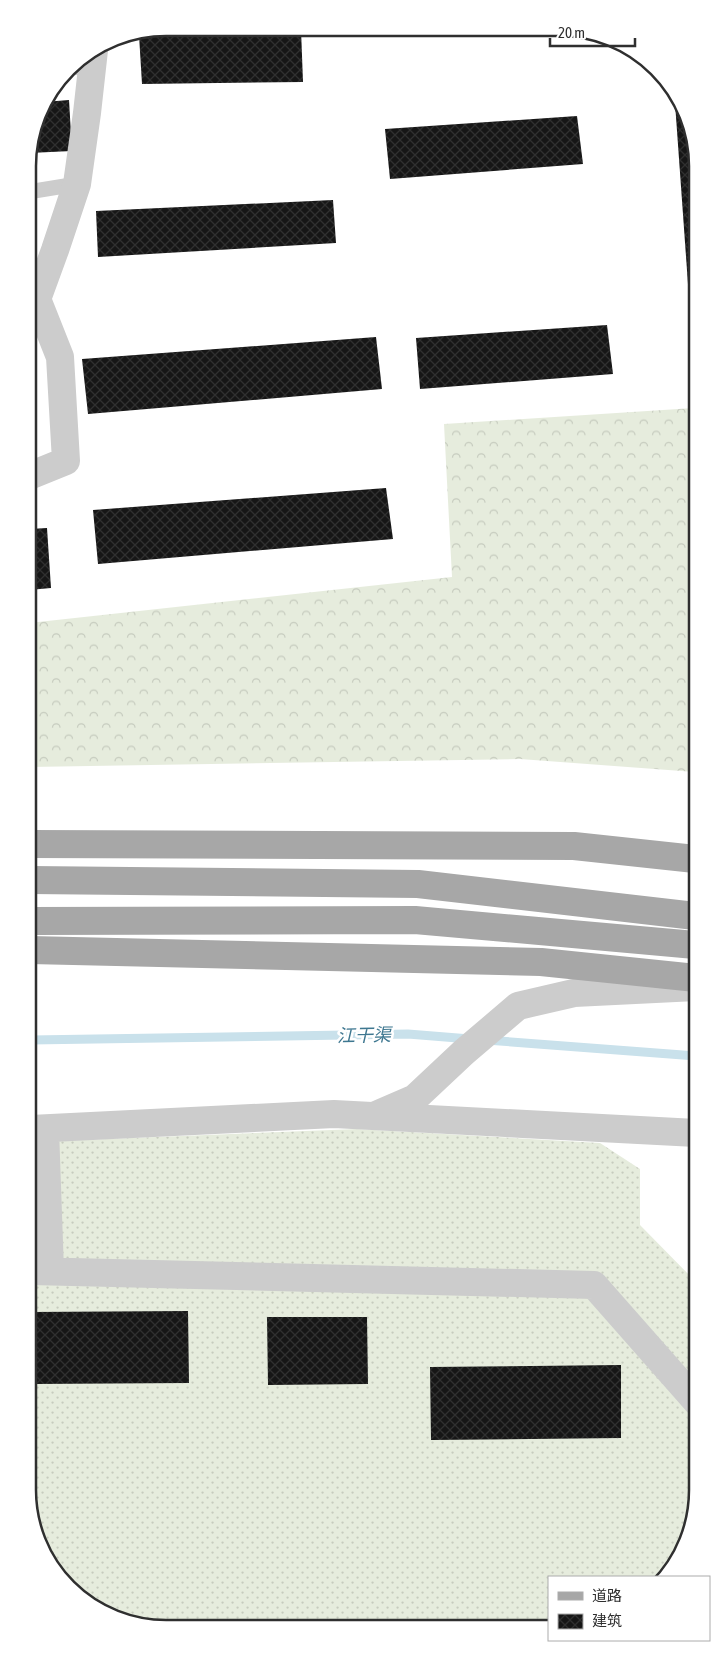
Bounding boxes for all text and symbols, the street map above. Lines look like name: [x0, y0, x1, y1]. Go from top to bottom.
scale bar: [550, 15, 635, 47]
text: 20 m: [558, 24, 585, 41]
water label: 江干渠: [337, 1024, 394, 1046]
legend: [548, 1576, 710, 1641]
text: 道路: [592, 1587, 622, 1604]
text: 建筑: [592, 1612, 622, 1629]

